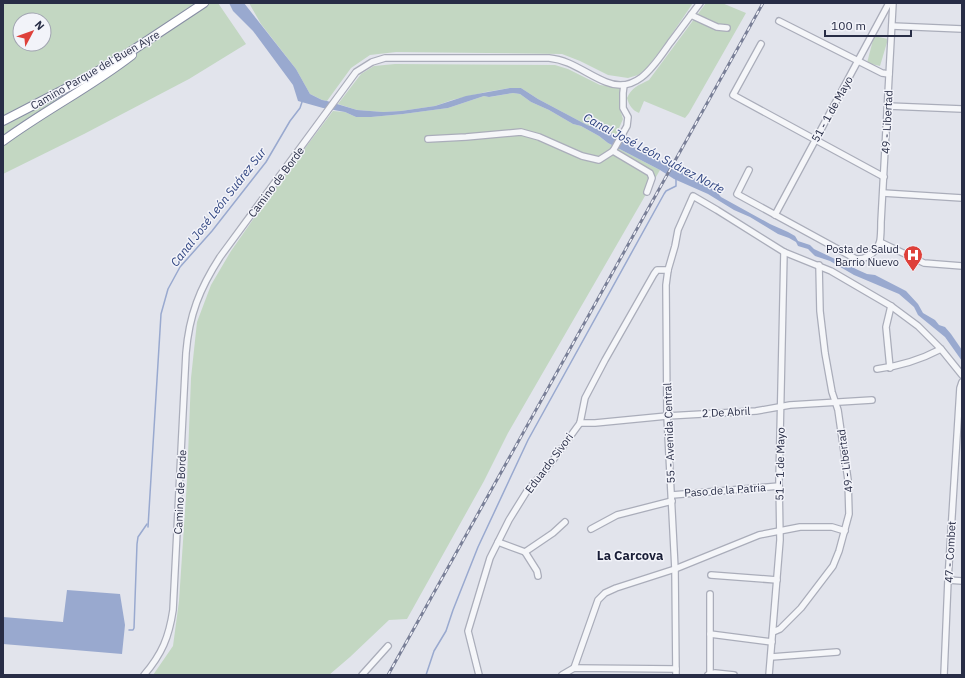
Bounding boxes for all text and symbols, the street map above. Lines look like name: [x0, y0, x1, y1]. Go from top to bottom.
north arrow: [12, 12, 52, 52]
scale bar: [825, 12, 911, 38]
text: N: [32, 18, 47, 33]
text: 100 m: [831, 18, 866, 33]
street label: Camino Parque del Buen Ayre: [28, 27, 162, 113]
street label: 51 - 1 de Mayo: [808, 74, 856, 144]
street label: 49 - Libertad: [878, 90, 896, 154]
water label: Canal José León Suárez Norte: [581, 109, 727, 197]
water label: Canal José León Suárez Sur: [167, 144, 269, 269]
street label: Camino de Borde: [245, 144, 307, 220]
place label: Posta de Salud Barrio Nuevo: [826, 242, 899, 269]
hospital icon: Posta de Salud Barrio Nuevo: [902, 244, 924, 272]
street label: 55 - Avenida Central: [660, 382, 678, 484]
street label: 2 De Abril: [701, 404, 751, 420]
street label: 51 - 1 de Mayo: [772, 427, 788, 501]
street label: 49 - Libertad: [834, 429, 856, 493]
street label: Eduardo Sivori: [522, 430, 576, 496]
street label: Camino de Borde: [171, 449, 189, 535]
street label: Paso de la Patria: [684, 480, 766, 500]
street label: 47 - Combet: [941, 521, 959, 583]
district label: La Carcova: [597, 547, 663, 564]

